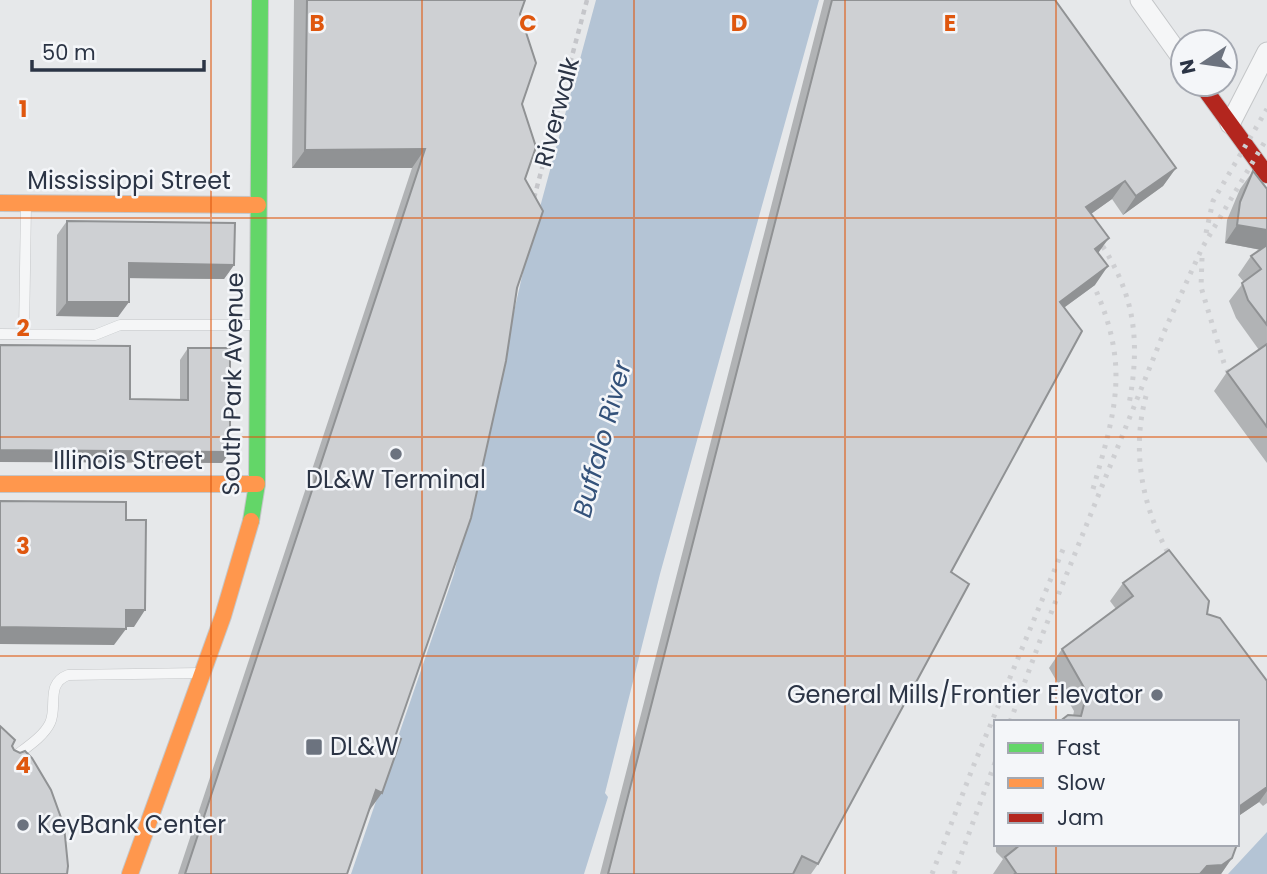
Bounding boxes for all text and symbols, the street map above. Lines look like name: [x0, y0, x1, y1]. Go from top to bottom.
text: B: [309, 7, 325, 39]
text: C: [519, 7, 537, 39]
text: D: [731, 7, 747, 39]
text: E: [944, 7, 956, 39]
scale bar: [32, 28, 203, 72]
north arrow: [1169, 28, 1239, 98]
text: 50 m: [42, 38, 96, 67]
street label: Riverwalk: [526, 53, 587, 170]
text: N: [1173, 57, 1203, 77]
text: 1: [19, 93, 27, 125]
street label: Mississippi Street: [27, 164, 231, 197]
street label: South Park Avenue: [214, 272, 251, 496]
text: 2: [16, 312, 30, 344]
water label: Buffalo River: [564, 355, 641, 521]
street label: Illinois Street: [53, 444, 203, 477]
marker: DL&W Terminal: [388, 446, 404, 462]
place label: DL&W Terminal: [306, 463, 486, 496]
text: 3: [16, 530, 30, 562]
place label: General Mills/Frontier Elevator: [787, 678, 1143, 711]
marker: General Mills/Frontier Elevator: [1149, 687, 1165, 703]
legend: [994, 720, 1239, 846]
place label: DL&W: [330, 730, 399, 763]
text: Fast: [1057, 733, 1100, 762]
marker: DL&W: [304, 737, 324, 757]
text: 4: [15, 749, 31, 781]
text: Slow: [1057, 768, 1105, 797]
text: Jam: [1057, 803, 1104, 832]
place label: KeyBank Center: [37, 808, 226, 841]
marker: KeyBank Center: [15, 817, 31, 833]

